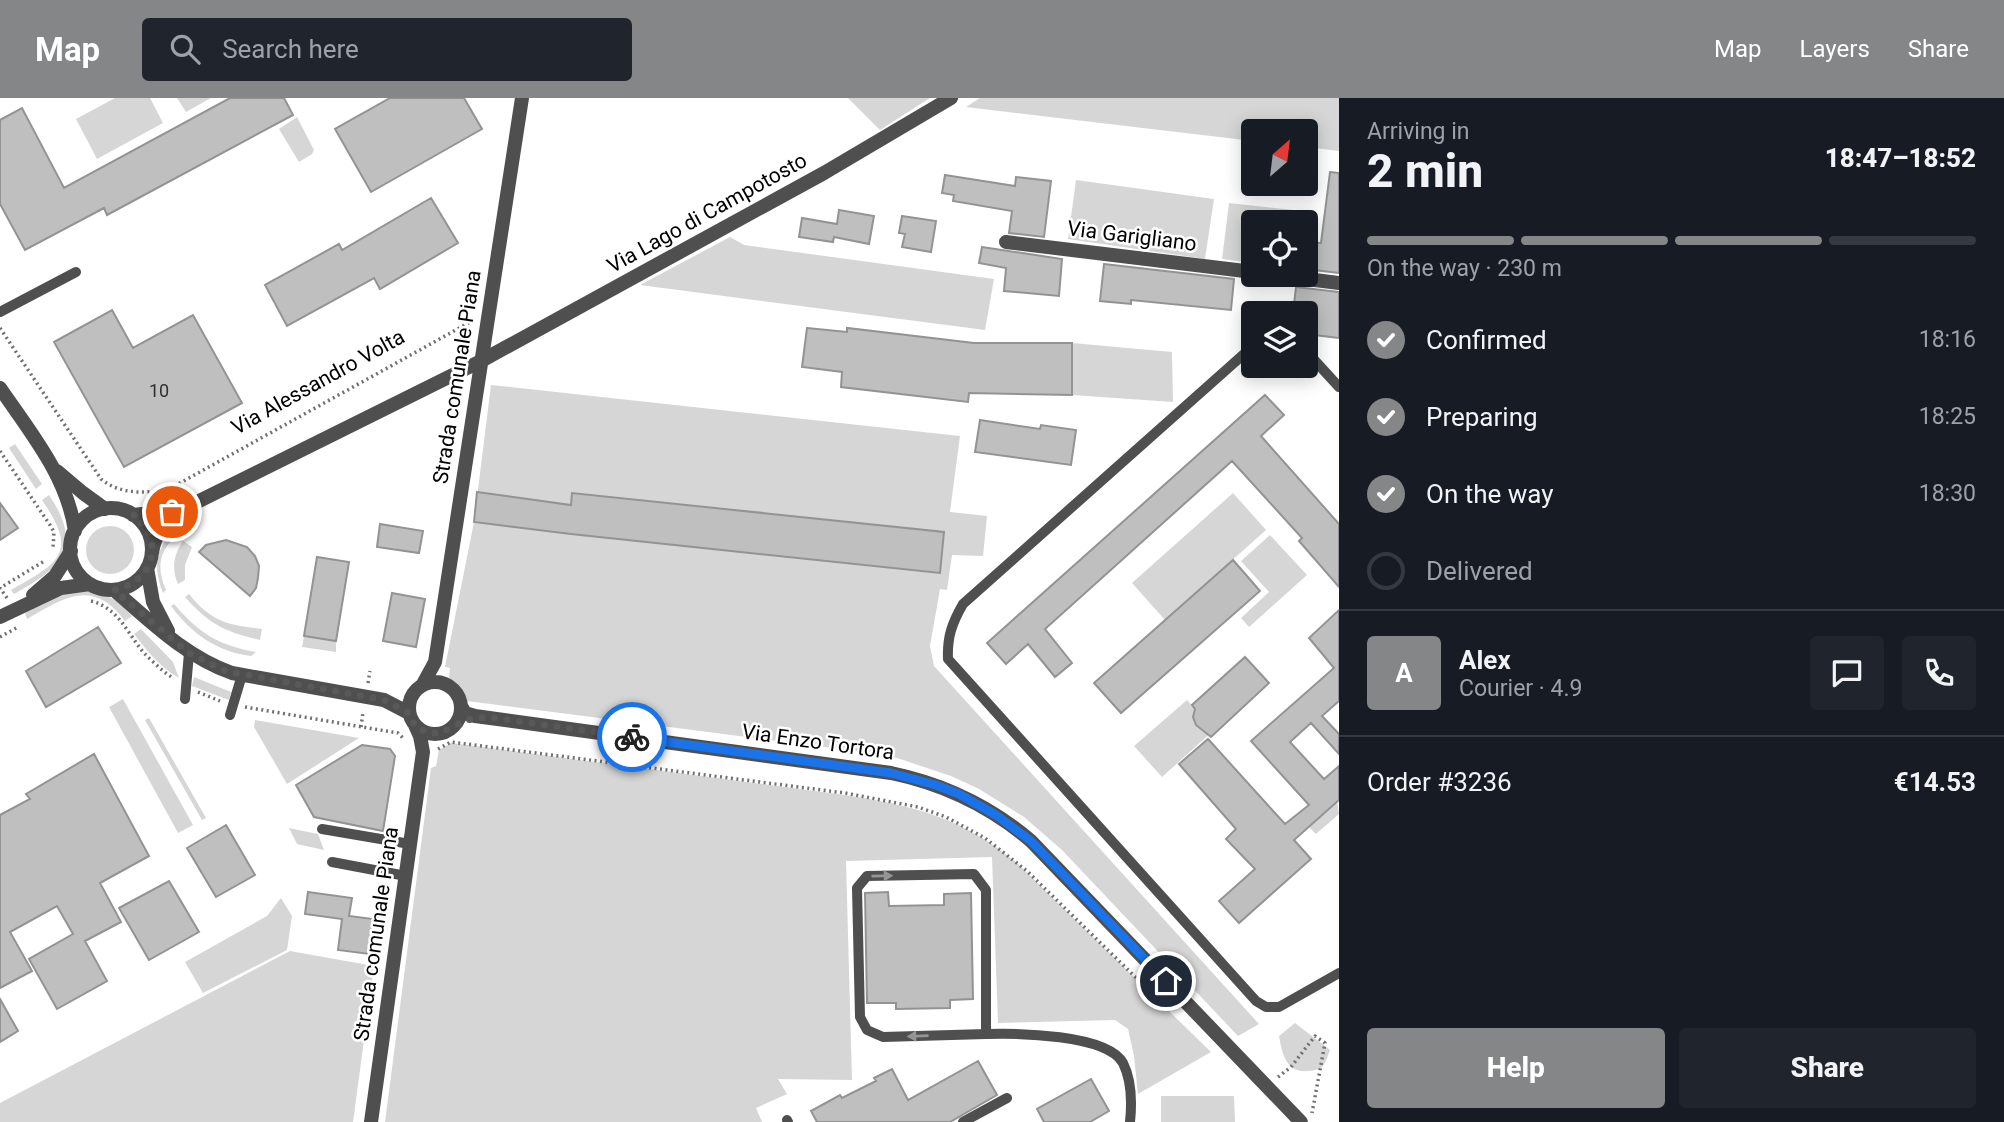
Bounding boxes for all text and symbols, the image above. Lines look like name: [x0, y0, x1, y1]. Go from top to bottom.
search box: [142, 18, 632, 81]
text: Map: [35, 30, 100, 69]
icon: search: [166, 30, 204, 68]
text: Search here: [222, 34, 359, 64]
text: Map: [1714, 35, 1762, 63]
text: Layers: [1800, 35, 1870, 63]
text: Share: [1908, 35, 1969, 63]
text: Arriving in: [1367, 118, 1470, 145]
north arrow: [1241, 119, 1318, 196]
map controls: [1241, 119, 1318, 378]
text: 18:47–18:52: [1825, 143, 1976, 173]
text: 2 min: [1367, 144, 1483, 198]
street label: Via Lago di Campotosto: [603, 148, 811, 278]
button: locate: [1241, 210, 1318, 287]
street label: Via Garigliano: [1066, 216, 1198, 256]
text: On the way · 230 m: [1367, 255, 1562, 282]
street label: Strada comunale Piana: [428, 268, 486, 486]
button: layers: [1241, 301, 1318, 378]
icon: check: [1367, 321, 1405, 359]
street label: Via Alessandro Volta: [227, 324, 409, 440]
text: Confirmed: [1426, 325, 1547, 355]
text: 18:16: [1919, 326, 1976, 353]
house number: 10: [149, 380, 169, 401]
icon: check: [1367, 398, 1405, 436]
text: Preparing: [1426, 402, 1538, 432]
text: 18:25: [1919, 403, 1976, 430]
icon: check: [1367, 475, 1405, 513]
text: On the way: [1426, 479, 1554, 509]
text: 18:30: [1919, 480, 1976, 507]
pin: [142, 482, 202, 542]
icon: bag: [153, 493, 191, 531]
text: Delivered: [1426, 556, 1533, 586]
button: chat: [1810, 636, 1884, 710]
button: phone: [1902, 636, 1976, 710]
text: Alex: [1459, 645, 1511, 675]
text: A: [1395, 658, 1413, 688]
text: Courier · 4.9: [1459, 675, 1582, 702]
courier: [597, 702, 667, 772]
icon: bike: [613, 718, 651, 756]
street label: Via Enzo Tortora: [740, 719, 896, 765]
text: Order #3236: [1367, 767, 1512, 797]
text: €14.53: [1894, 767, 1976, 797]
street label: Strada comunale Piana: [349, 825, 403, 1043]
one-way arrow: [872, 870, 894, 882]
pin: [1136, 951, 1196, 1011]
icon: home: [1147, 962, 1185, 1000]
button: Help: [1367, 1028, 1665, 1108]
button: Share: [1679, 1028, 1976, 1108]
one-way arrow: [907, 1030, 929, 1042]

